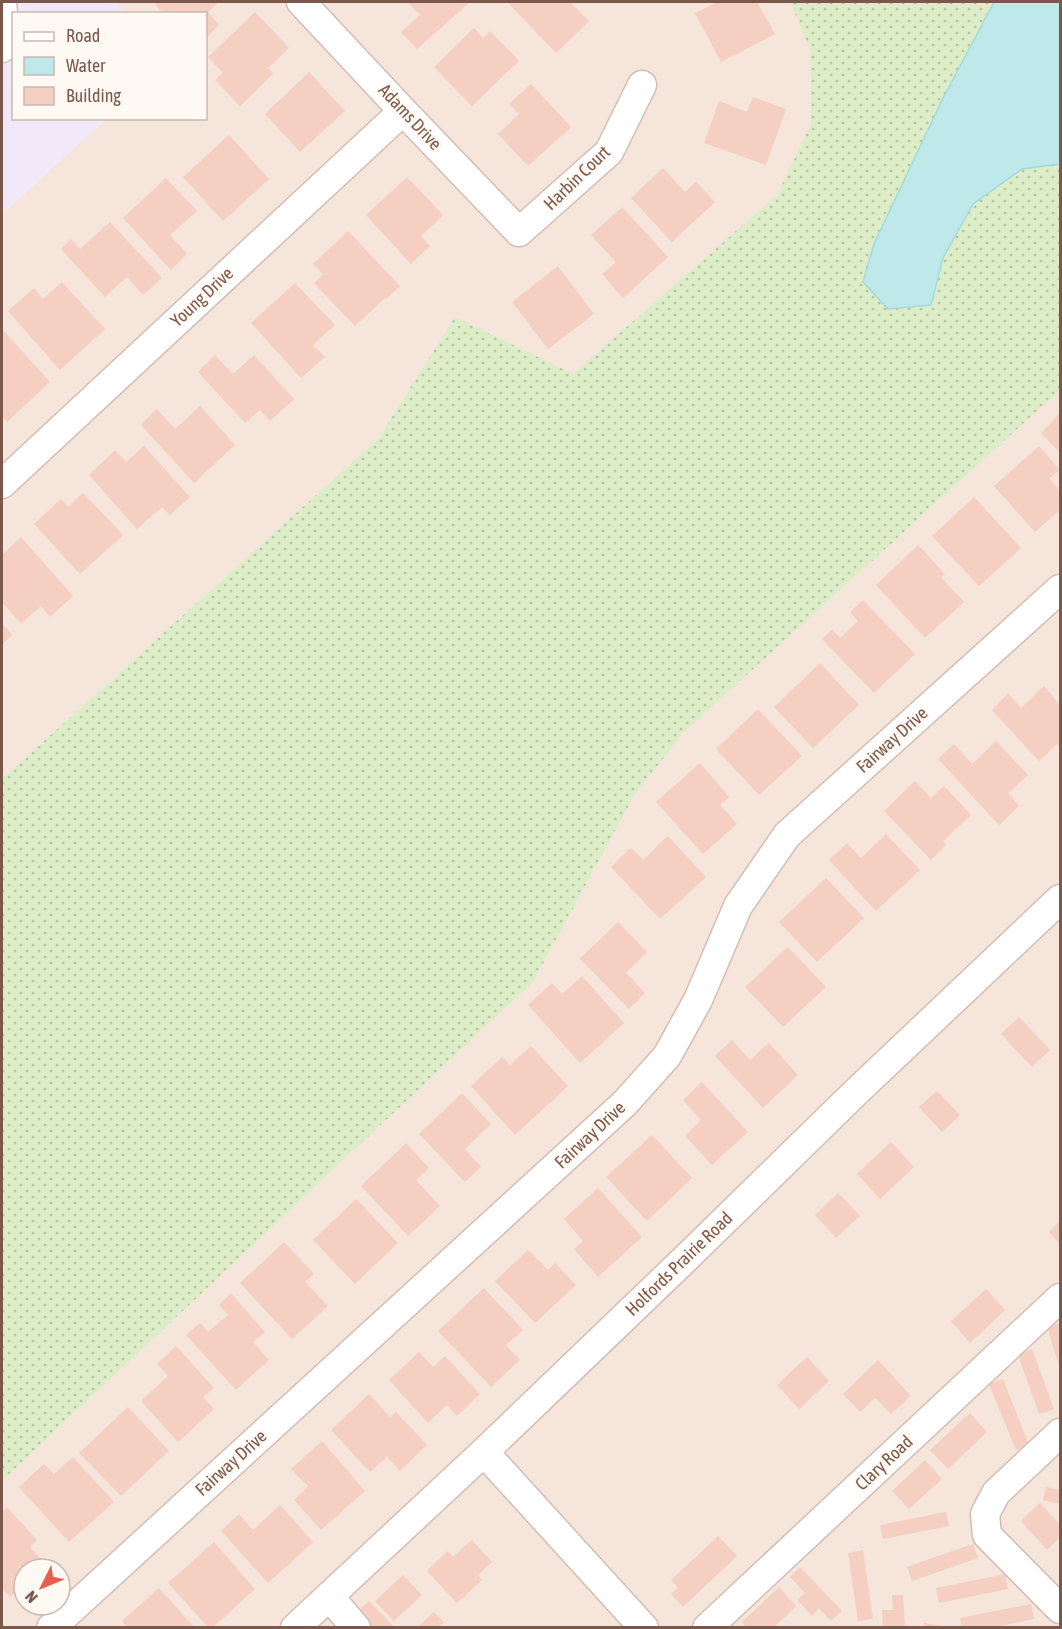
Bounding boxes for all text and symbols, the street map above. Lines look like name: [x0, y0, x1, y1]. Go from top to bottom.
legend: [12, 12, 207, 120]
text: Road: [66, 25, 100, 46]
text: Water: [66, 55, 106, 76]
street label: Adams Drive: [375, 79, 446, 154]
text: Building: [66, 85, 121, 106]
street label: Harbin Court: [539, 141, 614, 214]
street label: Young Drive: [166, 262, 237, 331]
street label: Fairway Drive: [852, 702, 932, 777]
street label: Fairway Drive: [550, 1097, 629, 1172]
street label: Holfords Prairie Road: [621, 1207, 736, 1320]
street label: Fairway Drive: [191, 1425, 271, 1500]
street label: Clary Road: [851, 1431, 917, 1494]
north arrow: [12, 1557, 72, 1617]
text: N: [21, 1588, 41, 1607]

